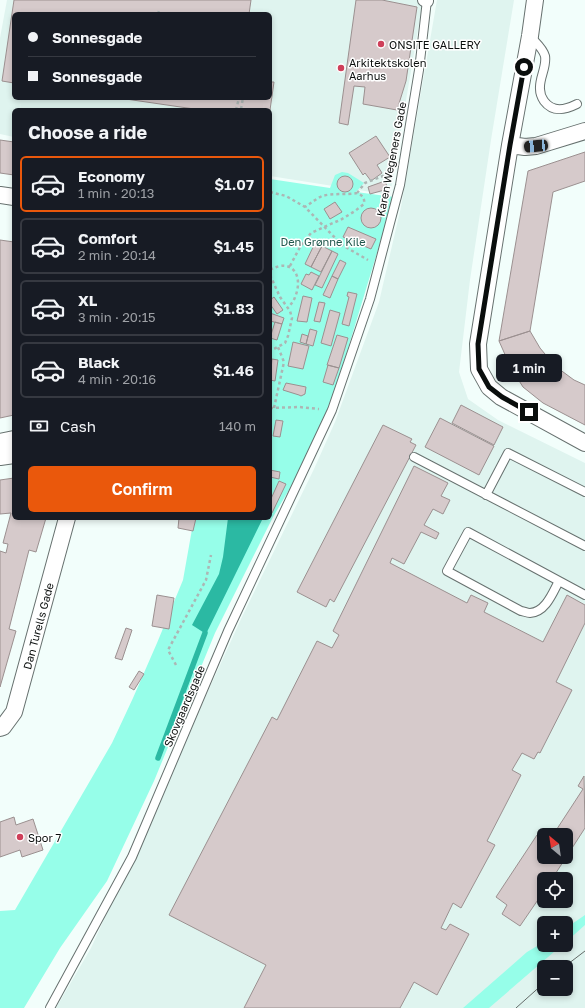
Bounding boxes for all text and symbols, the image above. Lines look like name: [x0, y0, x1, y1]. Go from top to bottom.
text: Sonnesgade: [52, 28, 142, 46]
place label: ONSITE GALLERY: [389, 38, 481, 51]
marker: ONSITE GALLERY: [376, 39, 386, 49]
place label: Arkitektskolen Aarhus: [349, 56, 426, 82]
route start: [515, 58, 533, 76]
marker: Arkitektskolen Aarhus: [336, 63, 346, 73]
text: Sonnesgade: [52, 67, 142, 85]
street label: Karen Wegeners Gade: [374, 101, 408, 217]
text: Choose a ride: [28, 121, 147, 143]
car: [524, 139, 548, 153]
icon: car: [30, 166, 66, 202]
text: Economy: [78, 167, 145, 185]
text: $1.07: [214, 175, 254, 193]
text: 1 min · 20:13: [78, 185, 154, 201]
icon: car: [30, 228, 66, 264]
text: Comfort: [78, 229, 137, 247]
park label: Den Grønne Kile: [280, 235, 366, 248]
text: $1.45: [213, 237, 254, 255]
text: 2 min · 20:14: [78, 247, 156, 263]
icon: car: [30, 290, 66, 326]
text: XL: [78, 291, 97, 309]
text: $1.83: [213, 299, 254, 317]
text: 3 min · 20:15: [78, 309, 156, 325]
icon: car: [30, 352, 66, 388]
text: Black: [78, 353, 120, 371]
callout: 1 min: [496, 354, 562, 382]
text: 1 min: [513, 360, 545, 376]
text: $1.46: [213, 361, 254, 379]
text: 4 min · 20:16: [78, 371, 156, 387]
route end: [520, 403, 538, 421]
icon: cash: [28, 415, 50, 437]
text: Cash: [60, 417, 96, 435]
text: 140 m: [219, 418, 256, 434]
button: Confirm: [28, 466, 256, 512]
street label: Dan Turells Gade: [20, 581, 56, 671]
street label: Skovgaardsgade: [161, 663, 207, 749]
north arrow: [537, 828, 573, 864]
map controls: [537, 828, 573, 996]
place label: Spor 7: [28, 831, 61, 844]
marker: Spor 7: [15, 832, 25, 842]
button: locate: [537, 872, 573, 908]
button: +: [537, 916, 573, 952]
button: −: [537, 960, 573, 996]

